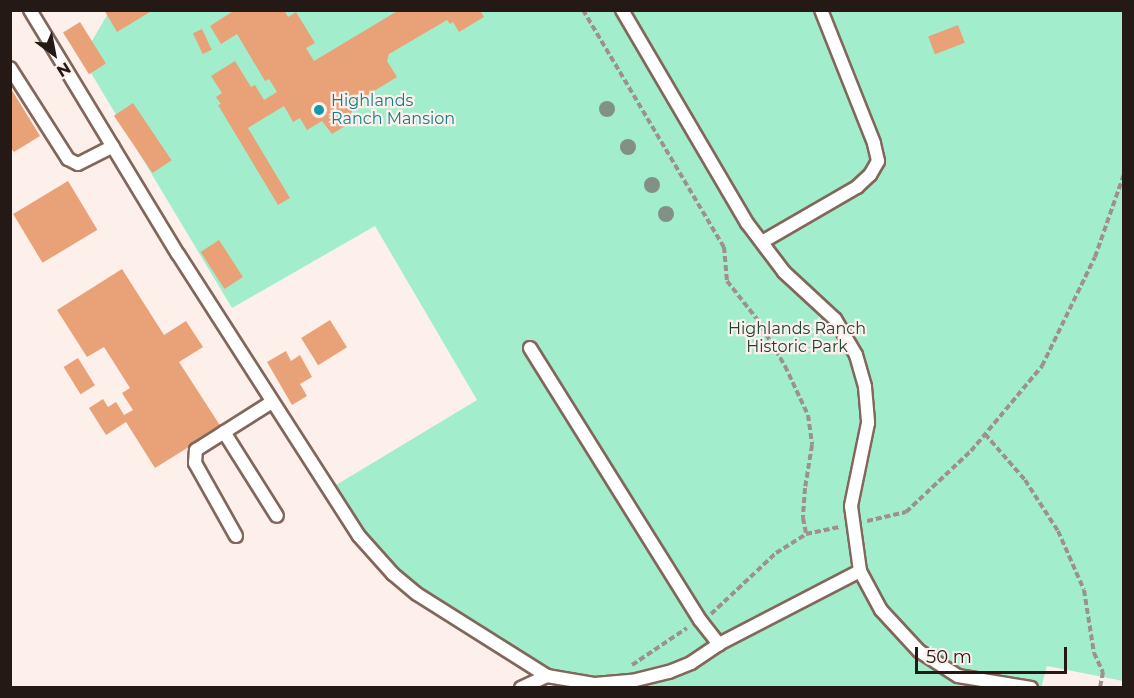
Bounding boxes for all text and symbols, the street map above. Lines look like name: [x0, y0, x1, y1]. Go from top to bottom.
north arrow: [24, 24, 84, 84]
text: N: [53, 58, 74, 81]
place label: Highlands Ranch Mansion: [331, 91, 455, 129]
marker: Highlands Ranch Mansion: [312, 103, 326, 117]
park label: Highlands Ranch Historic Park: [728, 319, 866, 357]
scale bar: [918, 635, 1070, 673]
text: 50 m: [926, 646, 972, 668]

